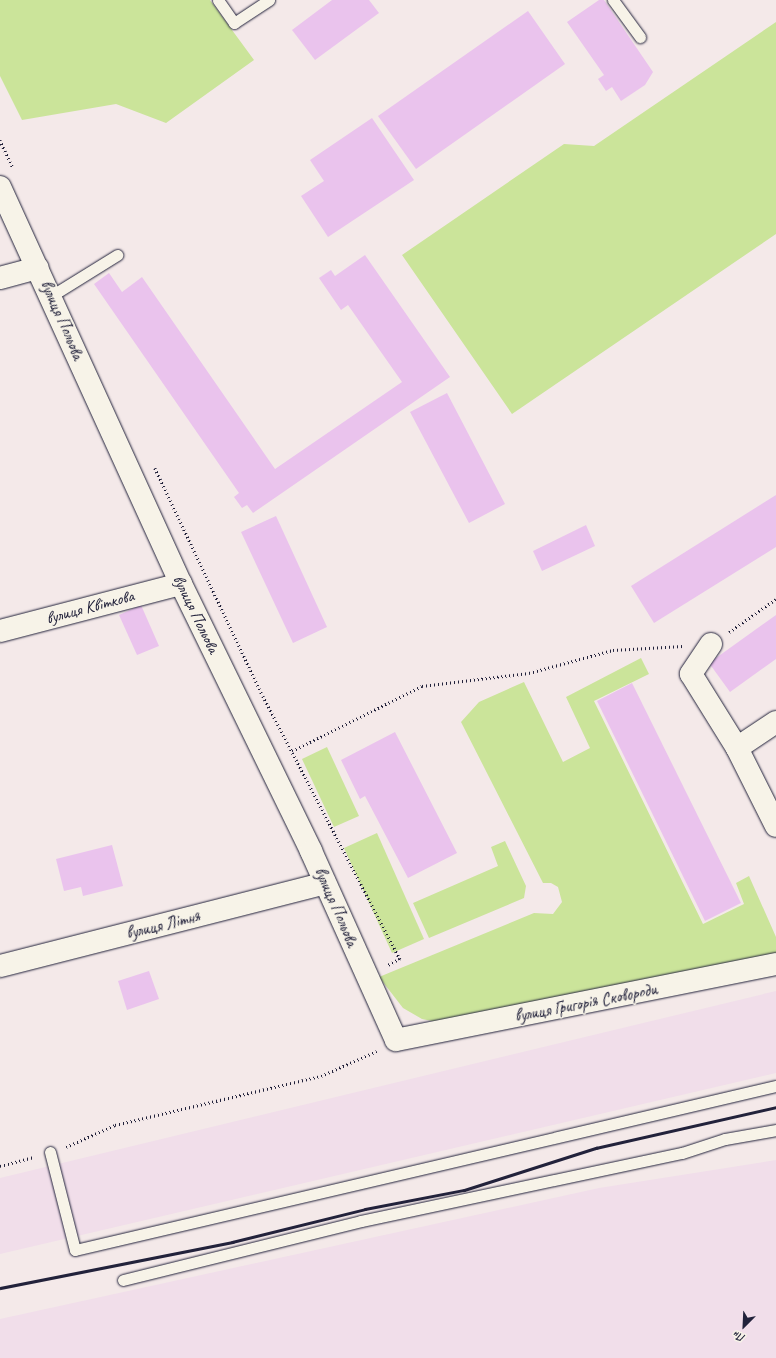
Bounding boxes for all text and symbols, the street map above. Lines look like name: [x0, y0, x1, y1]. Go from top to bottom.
street label: вулиця Польова: [35, 277, 89, 363]
street label: вулиця Польова: [168, 571, 224, 657]
street label: вулиця Квіткова: [44, 585, 136, 629]
street label: вулиця Польова: [309, 864, 363, 950]
street label: вулиця Літня: [124, 906, 202, 944]
street label: вулиця Григорія Сковороди: [513, 979, 659, 1027]
north arrow: [724, 1306, 764, 1346]
text: Пн: [731, 1328, 747, 1346]

